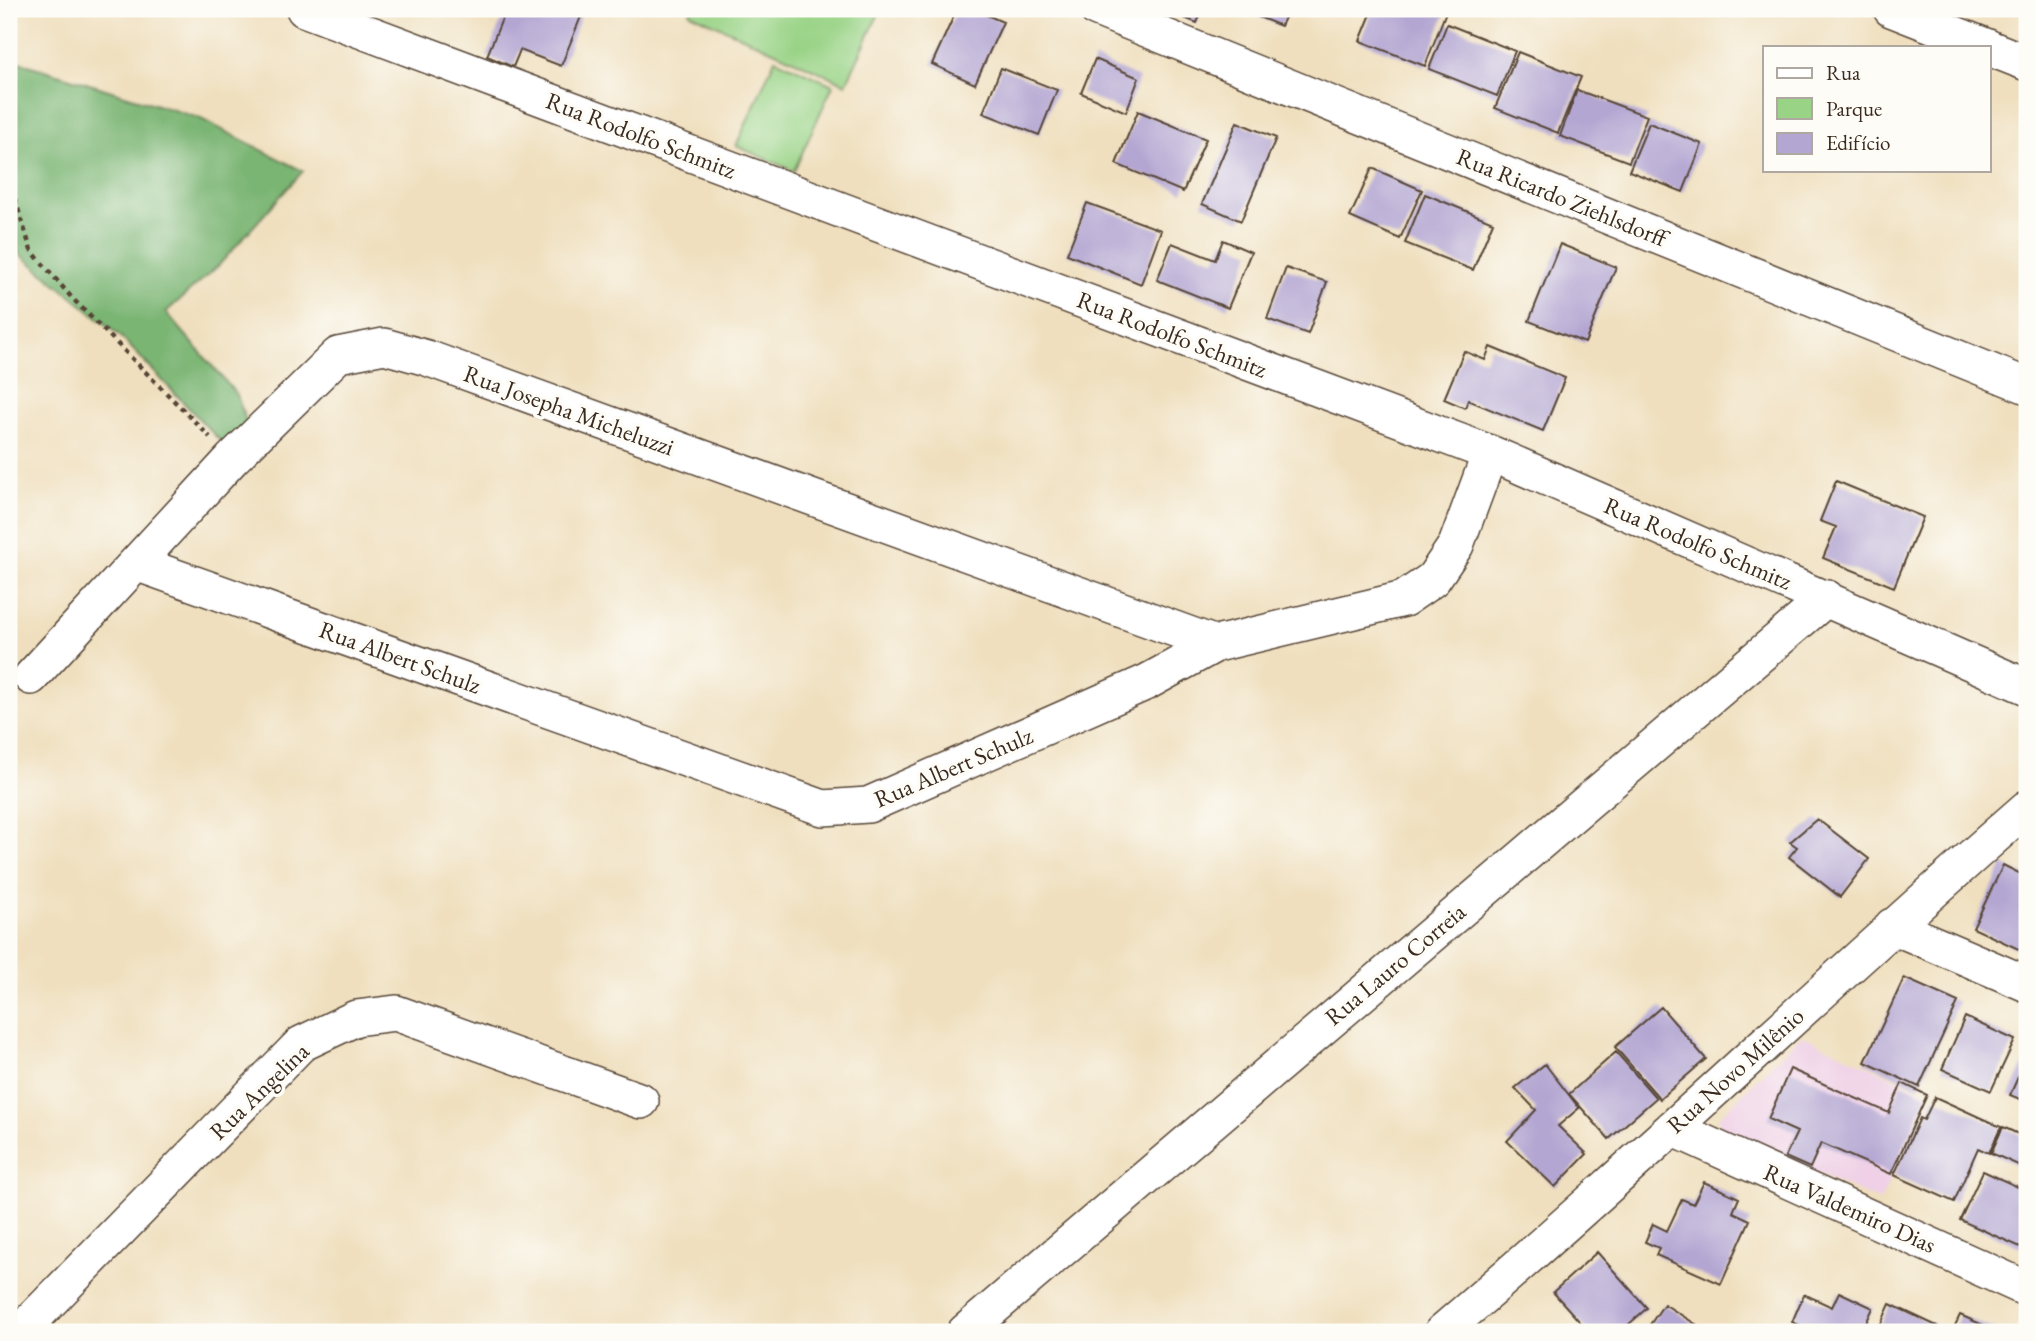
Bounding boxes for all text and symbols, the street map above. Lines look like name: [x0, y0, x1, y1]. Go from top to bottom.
legend: [1763, 46, 1990, 172]
text: Rua: [1826, 59, 1861, 86]
street label: Rua Rodolfo Schmitz: [542, 85, 740, 185]
text: Parque: [1826, 95, 1882, 122]
text: Edifício: [1826, 129, 1890, 156]
street label: Rua Ricardo Ziehlsdorff: [1452, 141, 1675, 255]
street label: Rua Rodolfo Schmitz: [1073, 284, 1271, 384]
street label: Rua Josepha Micheluzzi: [460, 358, 678, 462]
street label: Rua Rodolfo Schmitz: [1600, 490, 1796, 596]
street label: Rua Albert Schulz: [315, 613, 485, 701]
street label: Rua Albert Schulz: [869, 720, 1037, 814]
street label: Rua Lauro Correia: [1318, 896, 1472, 1032]
street label: Rua Novo Milênio: [1660, 1000, 1810, 1140]
street label: Rua Angelina: [203, 1035, 316, 1146]
street label: Rua Valdemiro Dias: [1759, 1156, 1941, 1260]

